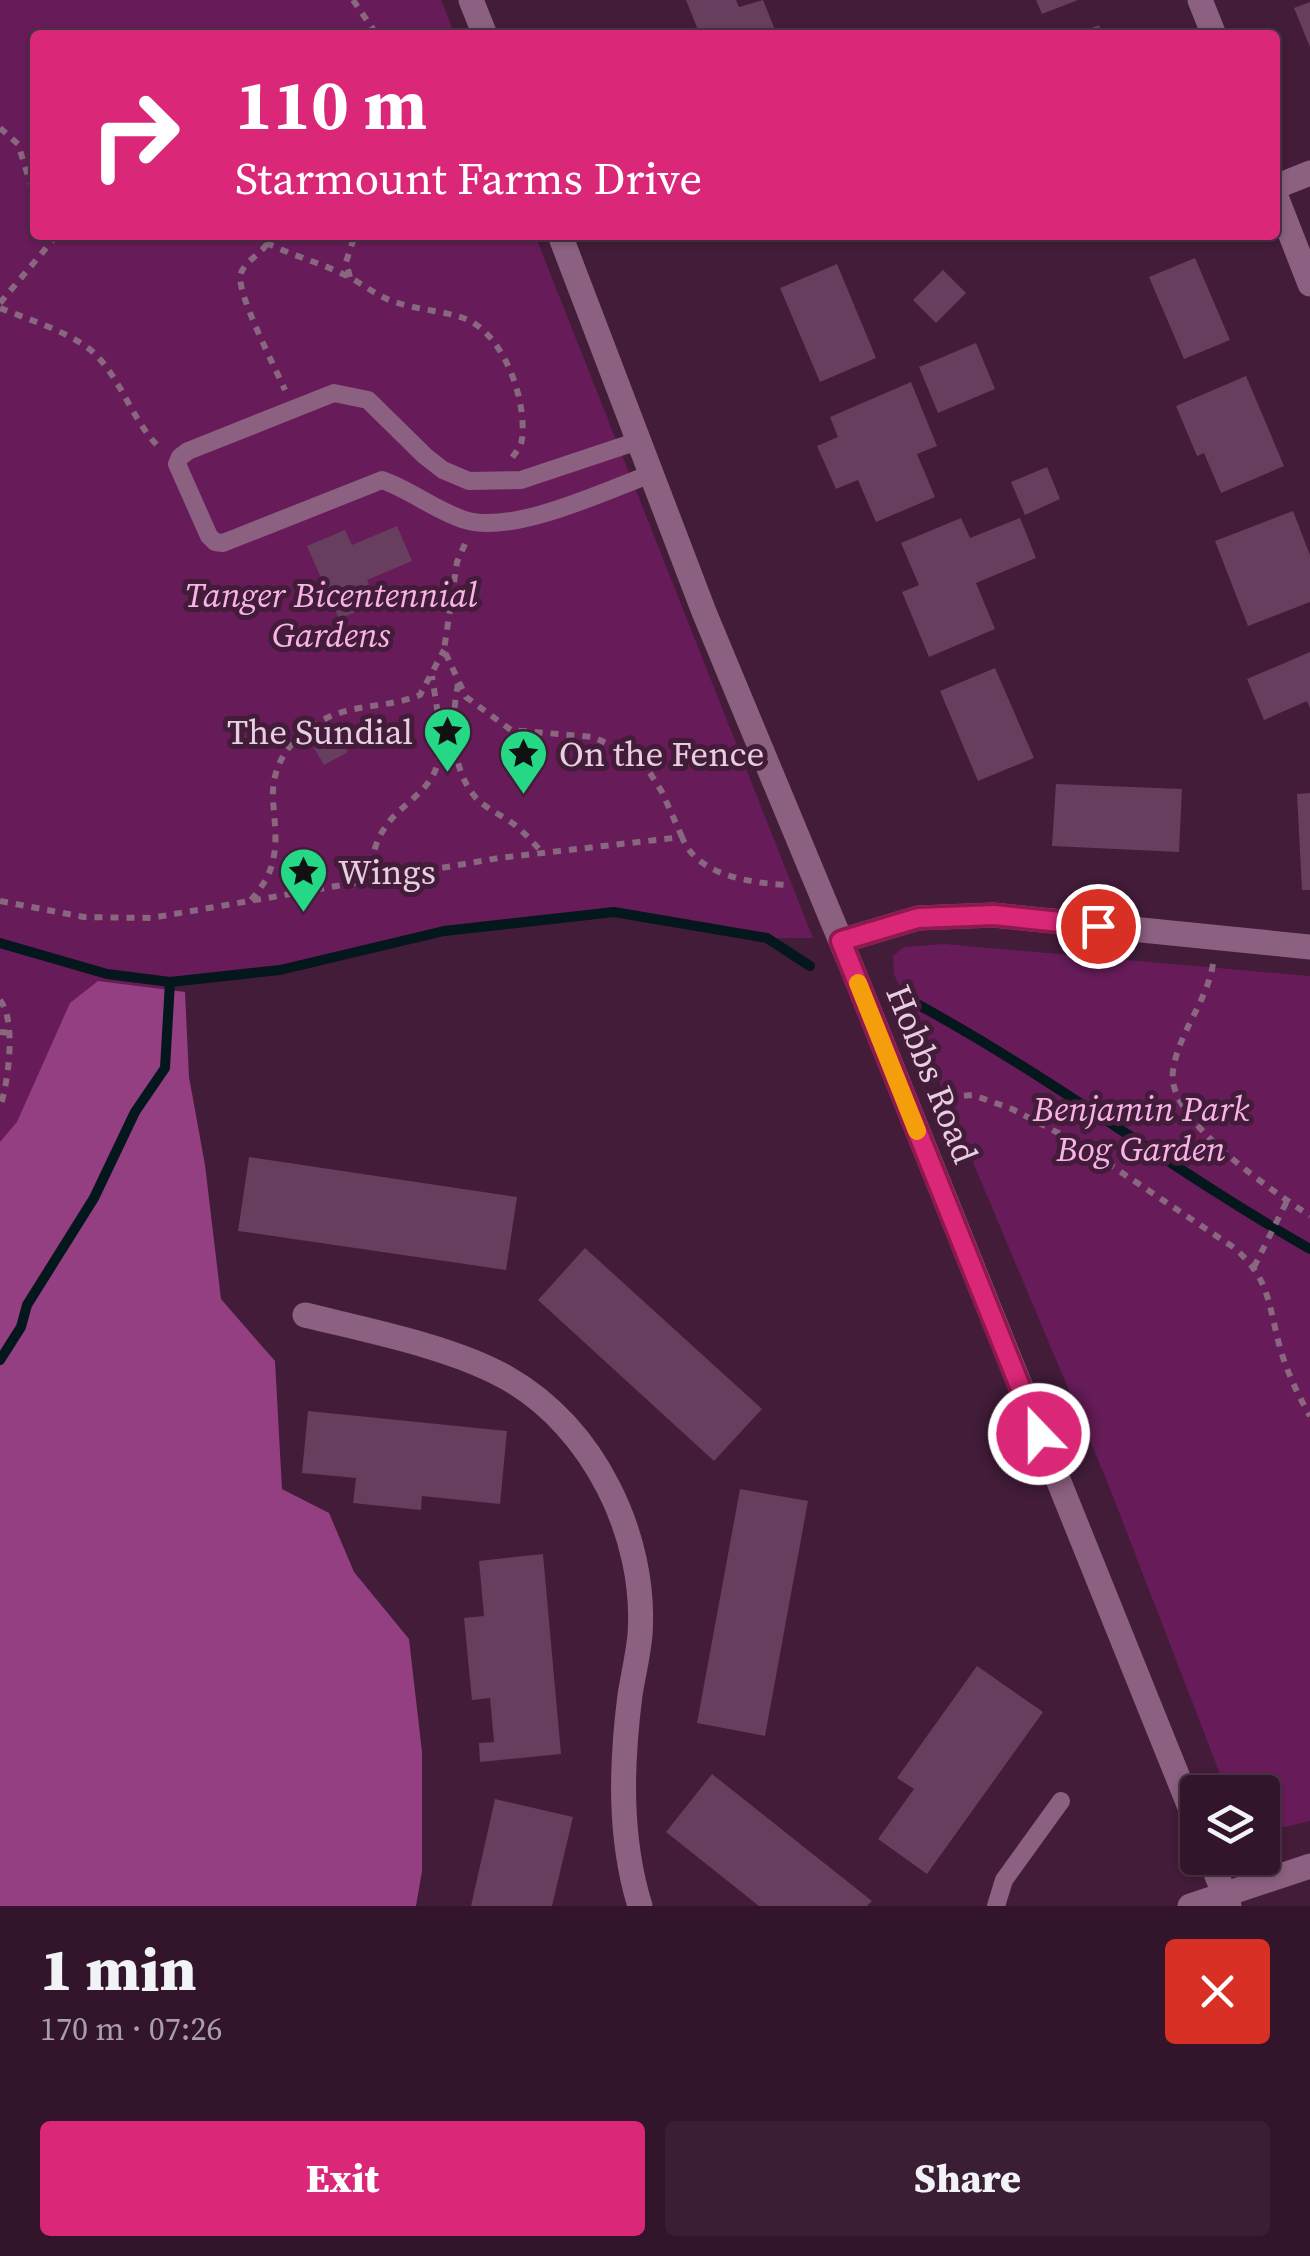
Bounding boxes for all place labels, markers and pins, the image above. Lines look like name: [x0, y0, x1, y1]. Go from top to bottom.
place icon: The Sundial: [422, 706, 474, 774]
place label: The Sundial: [227, 708, 413, 756]
place icon: On the Fence: [498, 728, 550, 796]
place label: On the Fence: [559, 730, 764, 778]
place icon: Wings: [277, 846, 329, 914]
place label: Wings: [338, 848, 436, 896]
pin: [1056, 884, 1141, 969]

